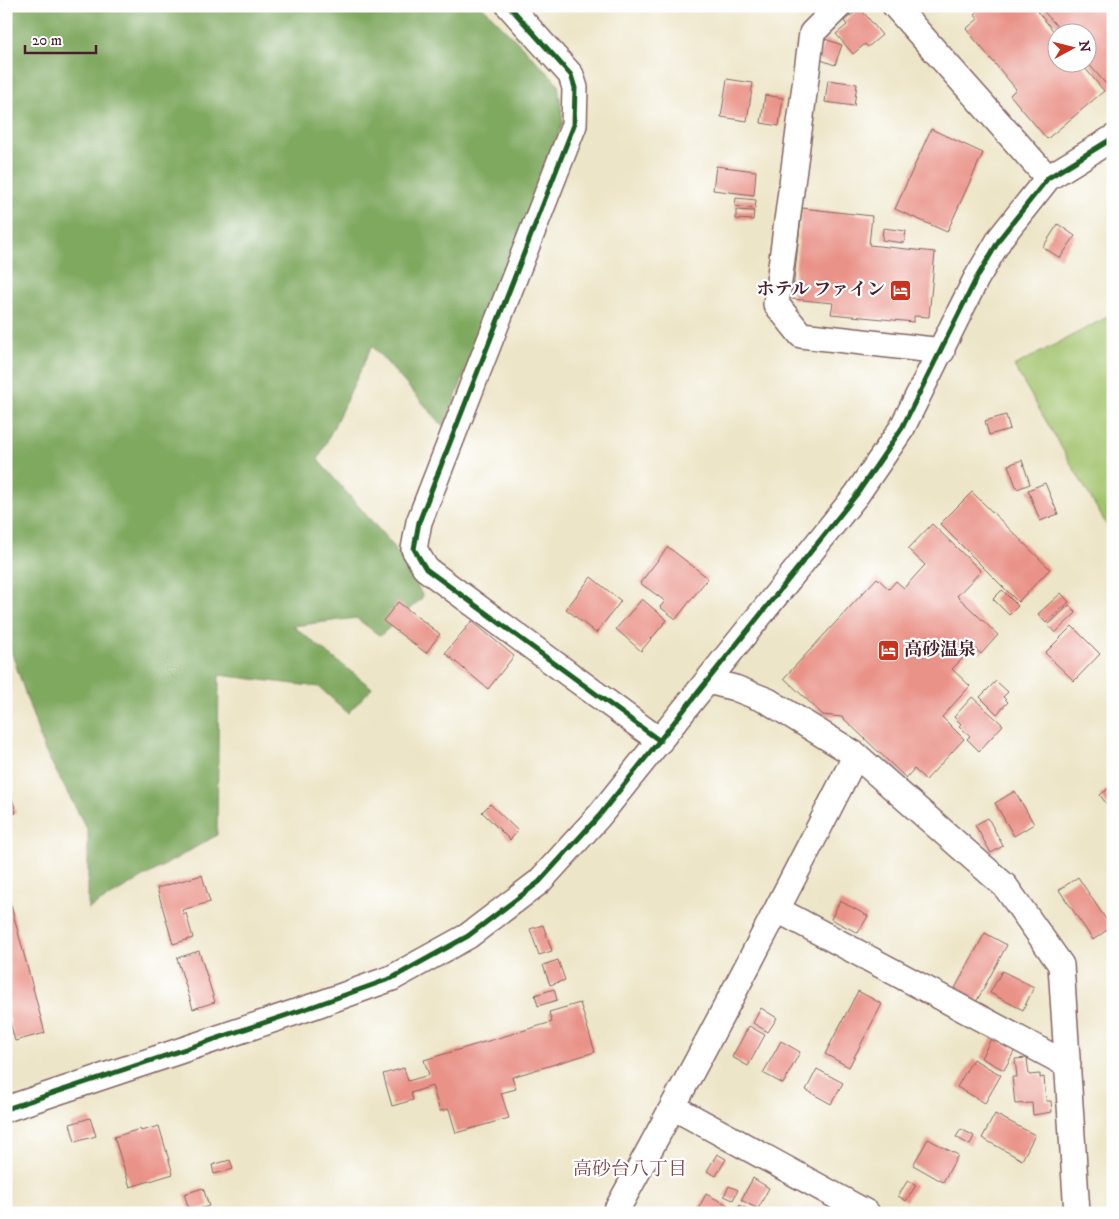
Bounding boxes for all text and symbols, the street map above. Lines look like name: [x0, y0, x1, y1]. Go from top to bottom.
scale bar: [25, 22, 96, 54]
north arrow: [1046, 22, 1096, 72]
text: 20 m: [32, 31, 62, 50]
text: N: [1074, 40, 1094, 54]
hotel icon: ホテル ファイン: [889, 278, 913, 302]
place label: ホテル ファイン: [756, 279, 885, 301]
hotel icon: 高砂温泉: [876, 638, 900, 662]
place label: 高砂温泉: [904, 639, 976, 661]
district label: 高砂台八丁目: [573, 1158, 687, 1181]

